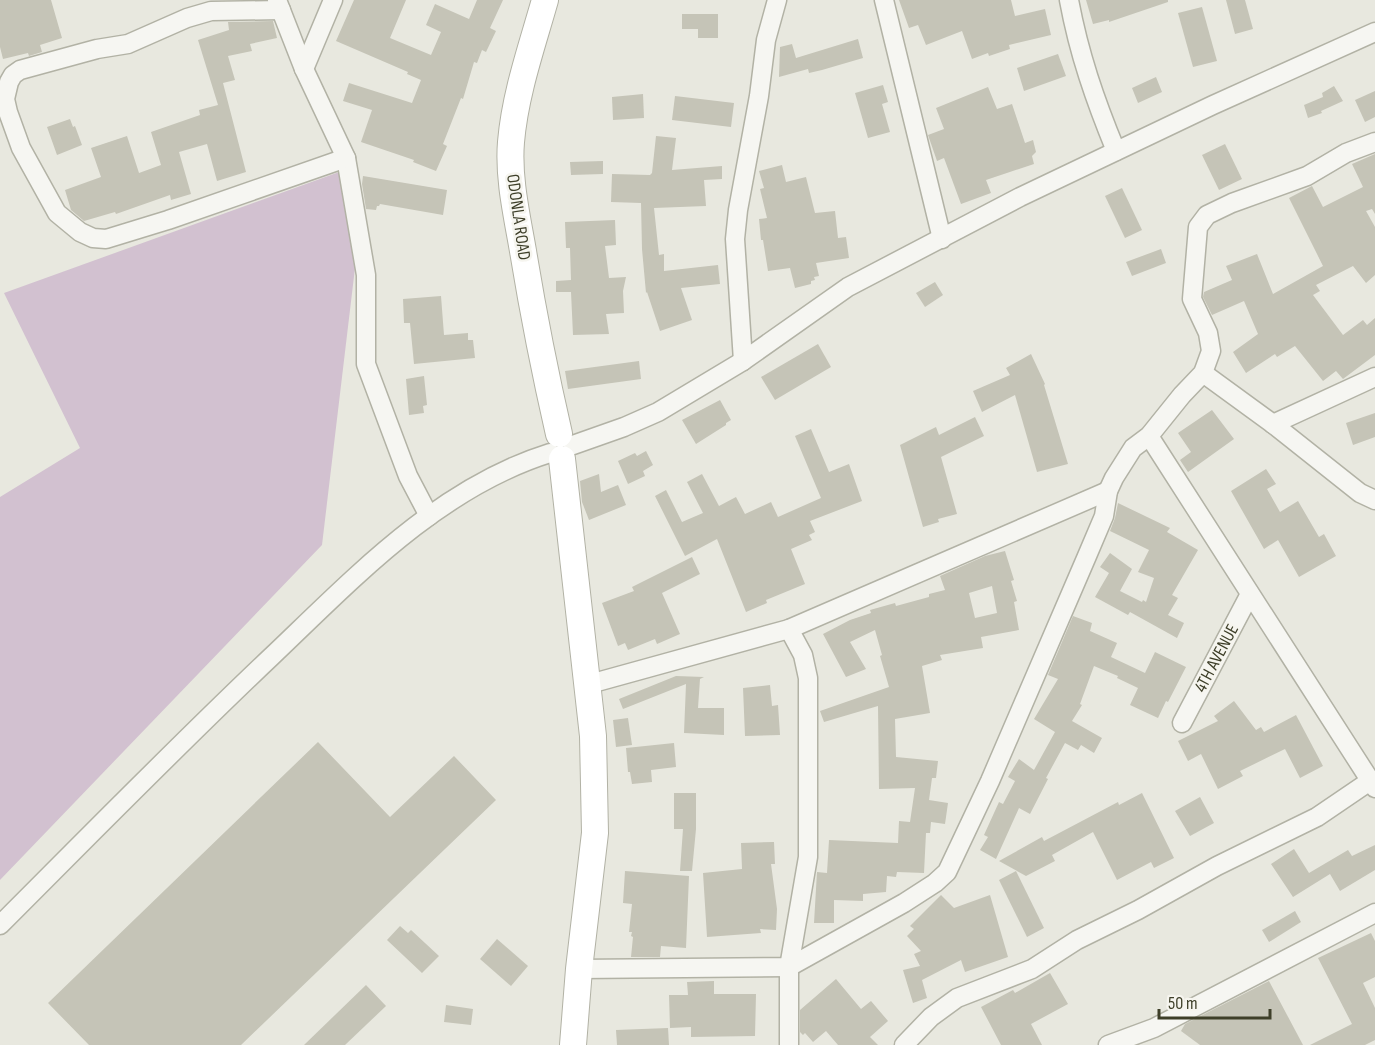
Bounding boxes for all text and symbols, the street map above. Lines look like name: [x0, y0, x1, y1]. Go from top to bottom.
street label: ODONLA ROAD: [502, 173, 535, 261]
street label: 4TH AVENUE: [1190, 621, 1243, 696]
scale bar: [1159, 982, 1270, 1020]
text: 50 m: [1168, 993, 1198, 1014]

